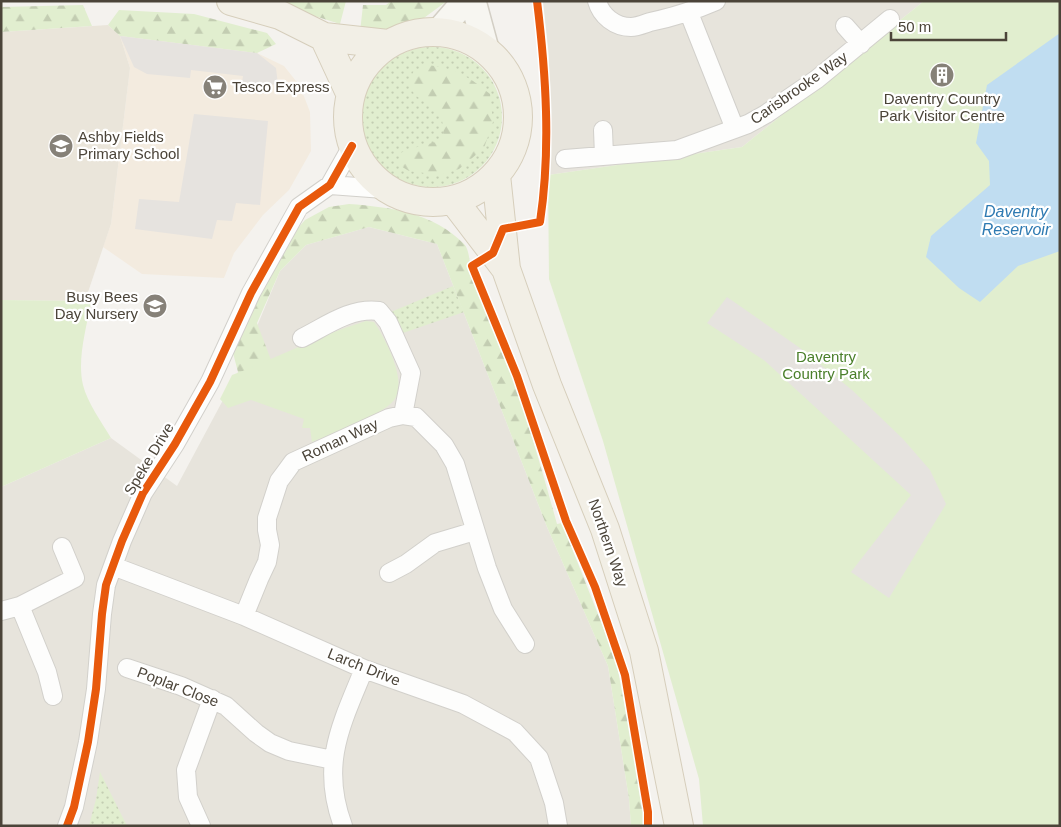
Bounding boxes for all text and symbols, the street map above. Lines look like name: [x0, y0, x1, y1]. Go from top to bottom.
scale bar: [891, 10, 1006, 42]
text: 50 m: [898, 18, 931, 35]
street label: Carisbrooke Way: [747, 48, 851, 127]
building icon: Daventry Country Park Visitor Centre: [929, 62, 955, 88]
supermarket icon: Tesco Express: [202, 74, 228, 100]
place label: Tesco Express: [232, 78, 330, 95]
place label: Daventry Country Park Visitor Centre: [879, 90, 1005, 124]
place label: Ashby Fields Primary School: [78, 128, 180, 162]
school or university icon: Ashby Fields Primary School: [48, 133, 74, 159]
water label: Daventry Reservoir: [982, 203, 1051, 238]
place label: Busy Bees Day Nursery: [55, 288, 138, 322]
school or university icon: Busy Bees Day Nursery: [142, 293, 168, 319]
park label: Daventry Country Park: [782, 348, 870, 382]
street label: Roman Way: [299, 414, 381, 465]
street label: Speke Drive: [120, 419, 177, 498]
street label: Northern Way: [585, 497, 632, 590]
street label: Larch Drive: [325, 644, 403, 689]
street label: Poplar Close: [135, 663, 221, 710]

